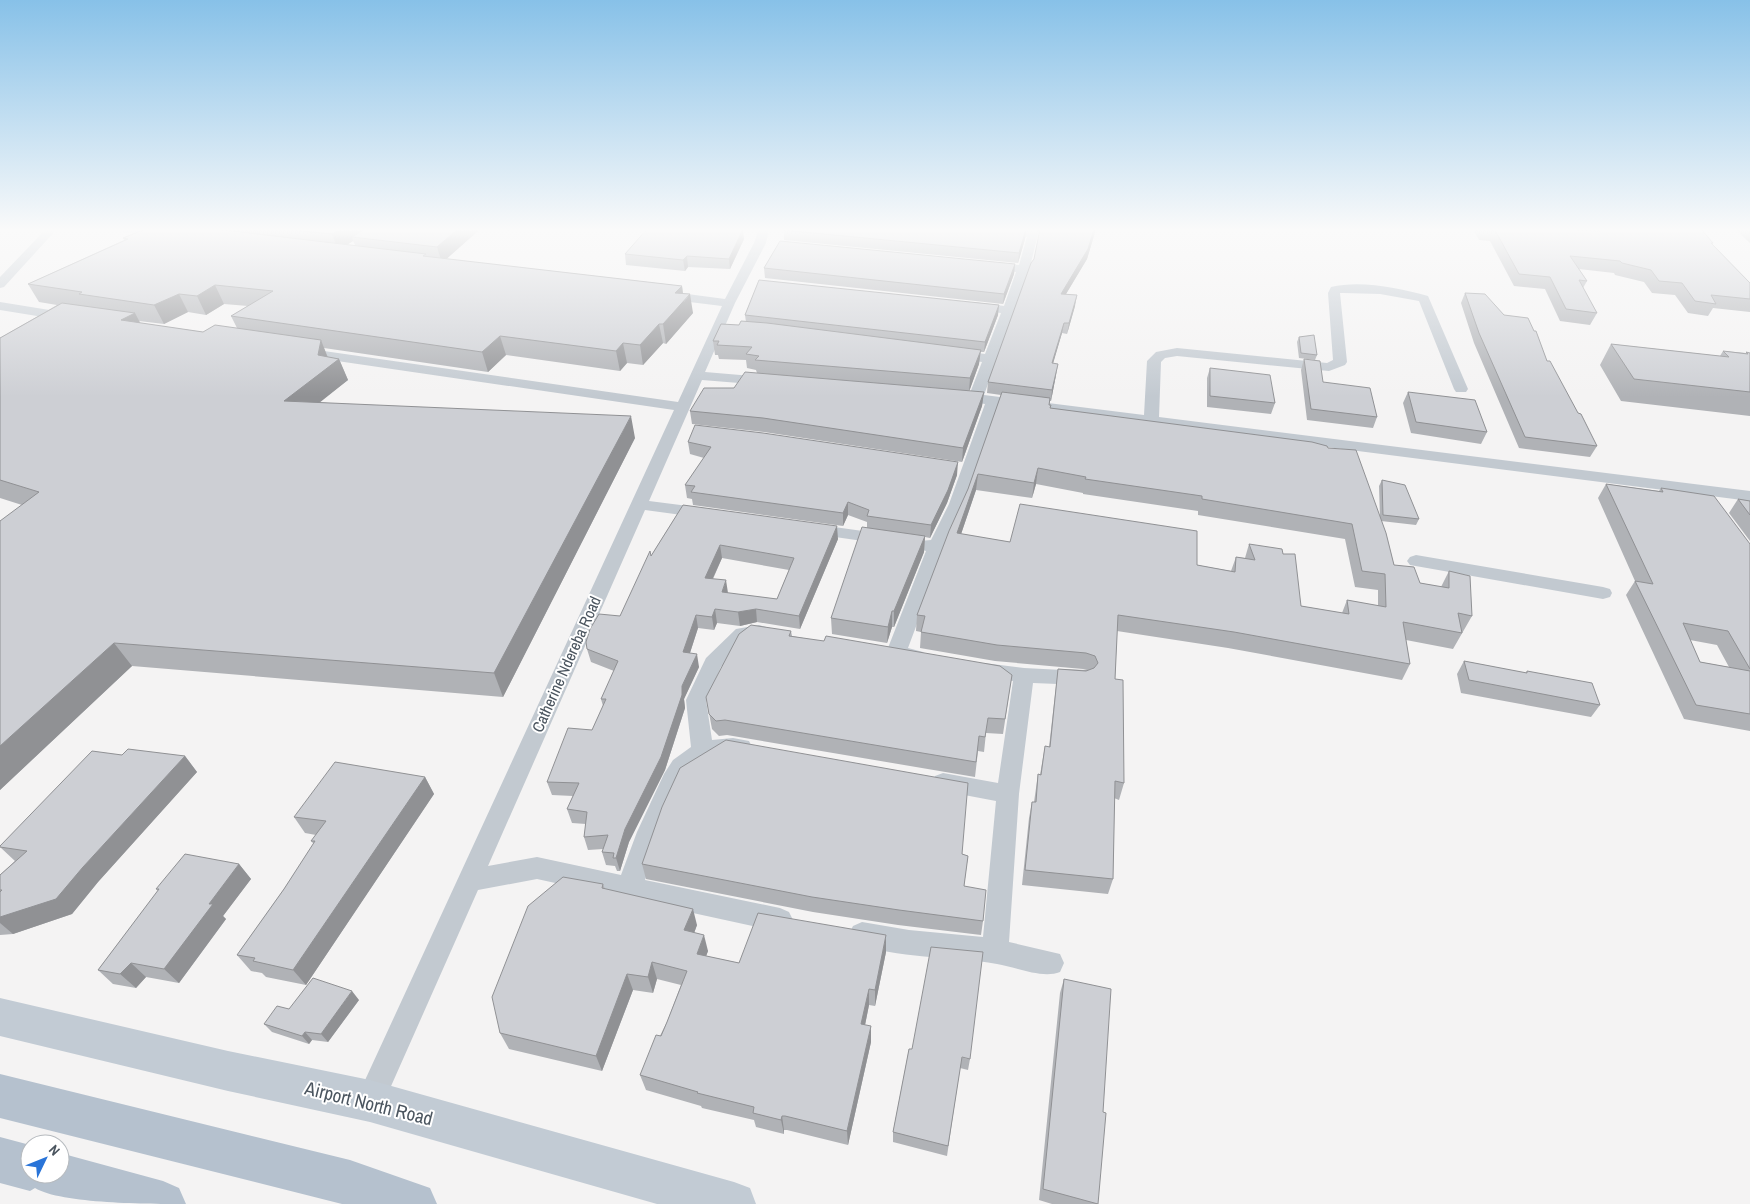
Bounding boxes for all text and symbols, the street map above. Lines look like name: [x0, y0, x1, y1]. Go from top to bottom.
street label: Catherine Ndereba Road: [526, 593, 606, 735]
street label: Airport North Road: [301, 1074, 436, 1131]
north arrow: [20, 1134, 70, 1184]
text: N: [45, 1141, 64, 1159]

